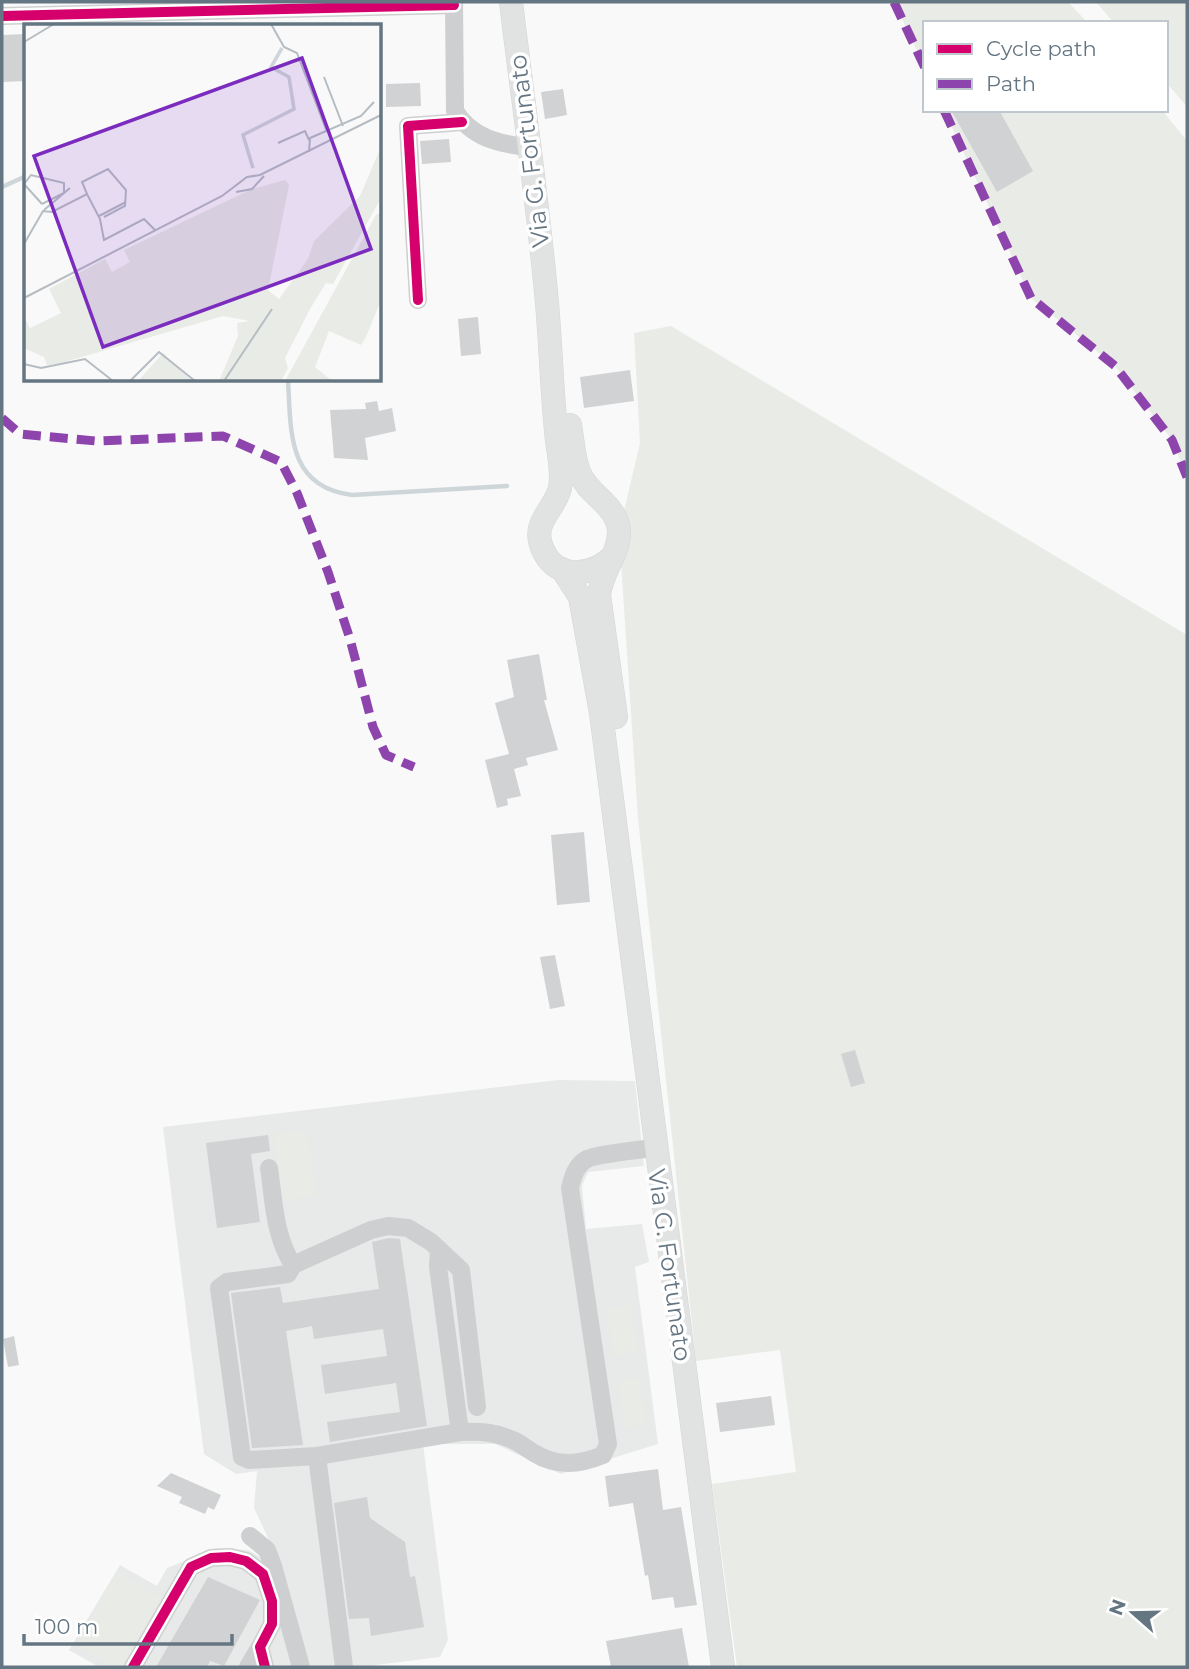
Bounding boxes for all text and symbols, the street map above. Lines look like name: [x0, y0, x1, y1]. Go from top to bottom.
legend: [923, 21, 1168, 112]
inset map: [24, 24, 382, 382]
text: Cycle path: [986, 36, 1097, 61]
street label: Via G. Fortunato: [503, 53, 555, 249]
text: Path: [986, 71, 1036, 96]
street label: Via G. Fortunato: [642, 1167, 698, 1363]
north arrow: [1098, 1578, 1168, 1648]
text: N: [1104, 1596, 1131, 1619]
scale bar: [24, 1602, 233, 1646]
text: 100 m: [35, 1614, 98, 1639]

